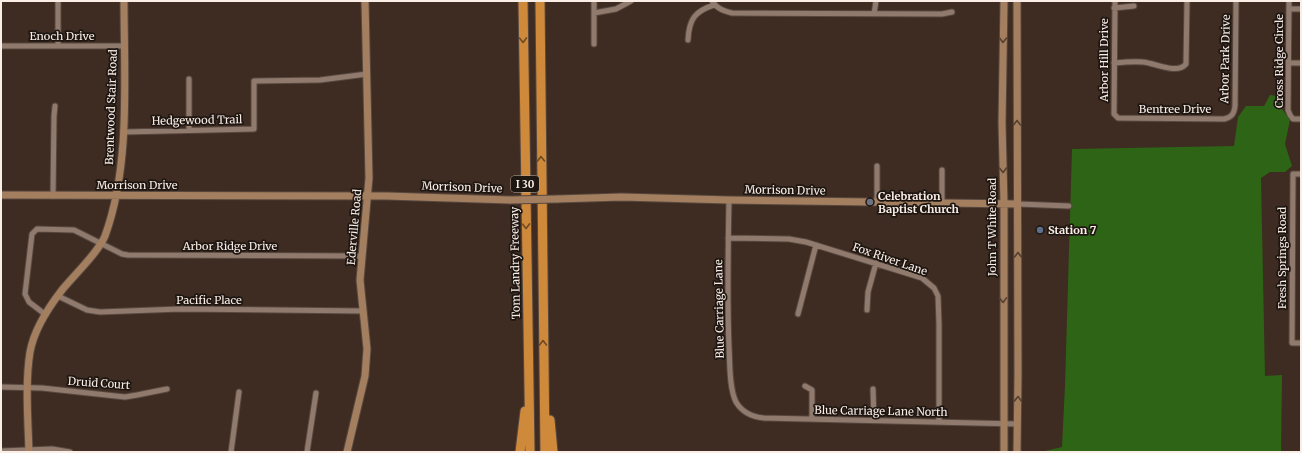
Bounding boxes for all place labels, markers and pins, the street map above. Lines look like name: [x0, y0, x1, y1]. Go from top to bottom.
place label: Celebration Baptist Church: [878, 189, 960, 216]
marker: Celebration Baptist Church: [865, 197, 875, 207]
place label: Station 7: [1048, 223, 1097, 237]
marker: Station 7: [1035, 225, 1045, 235]

